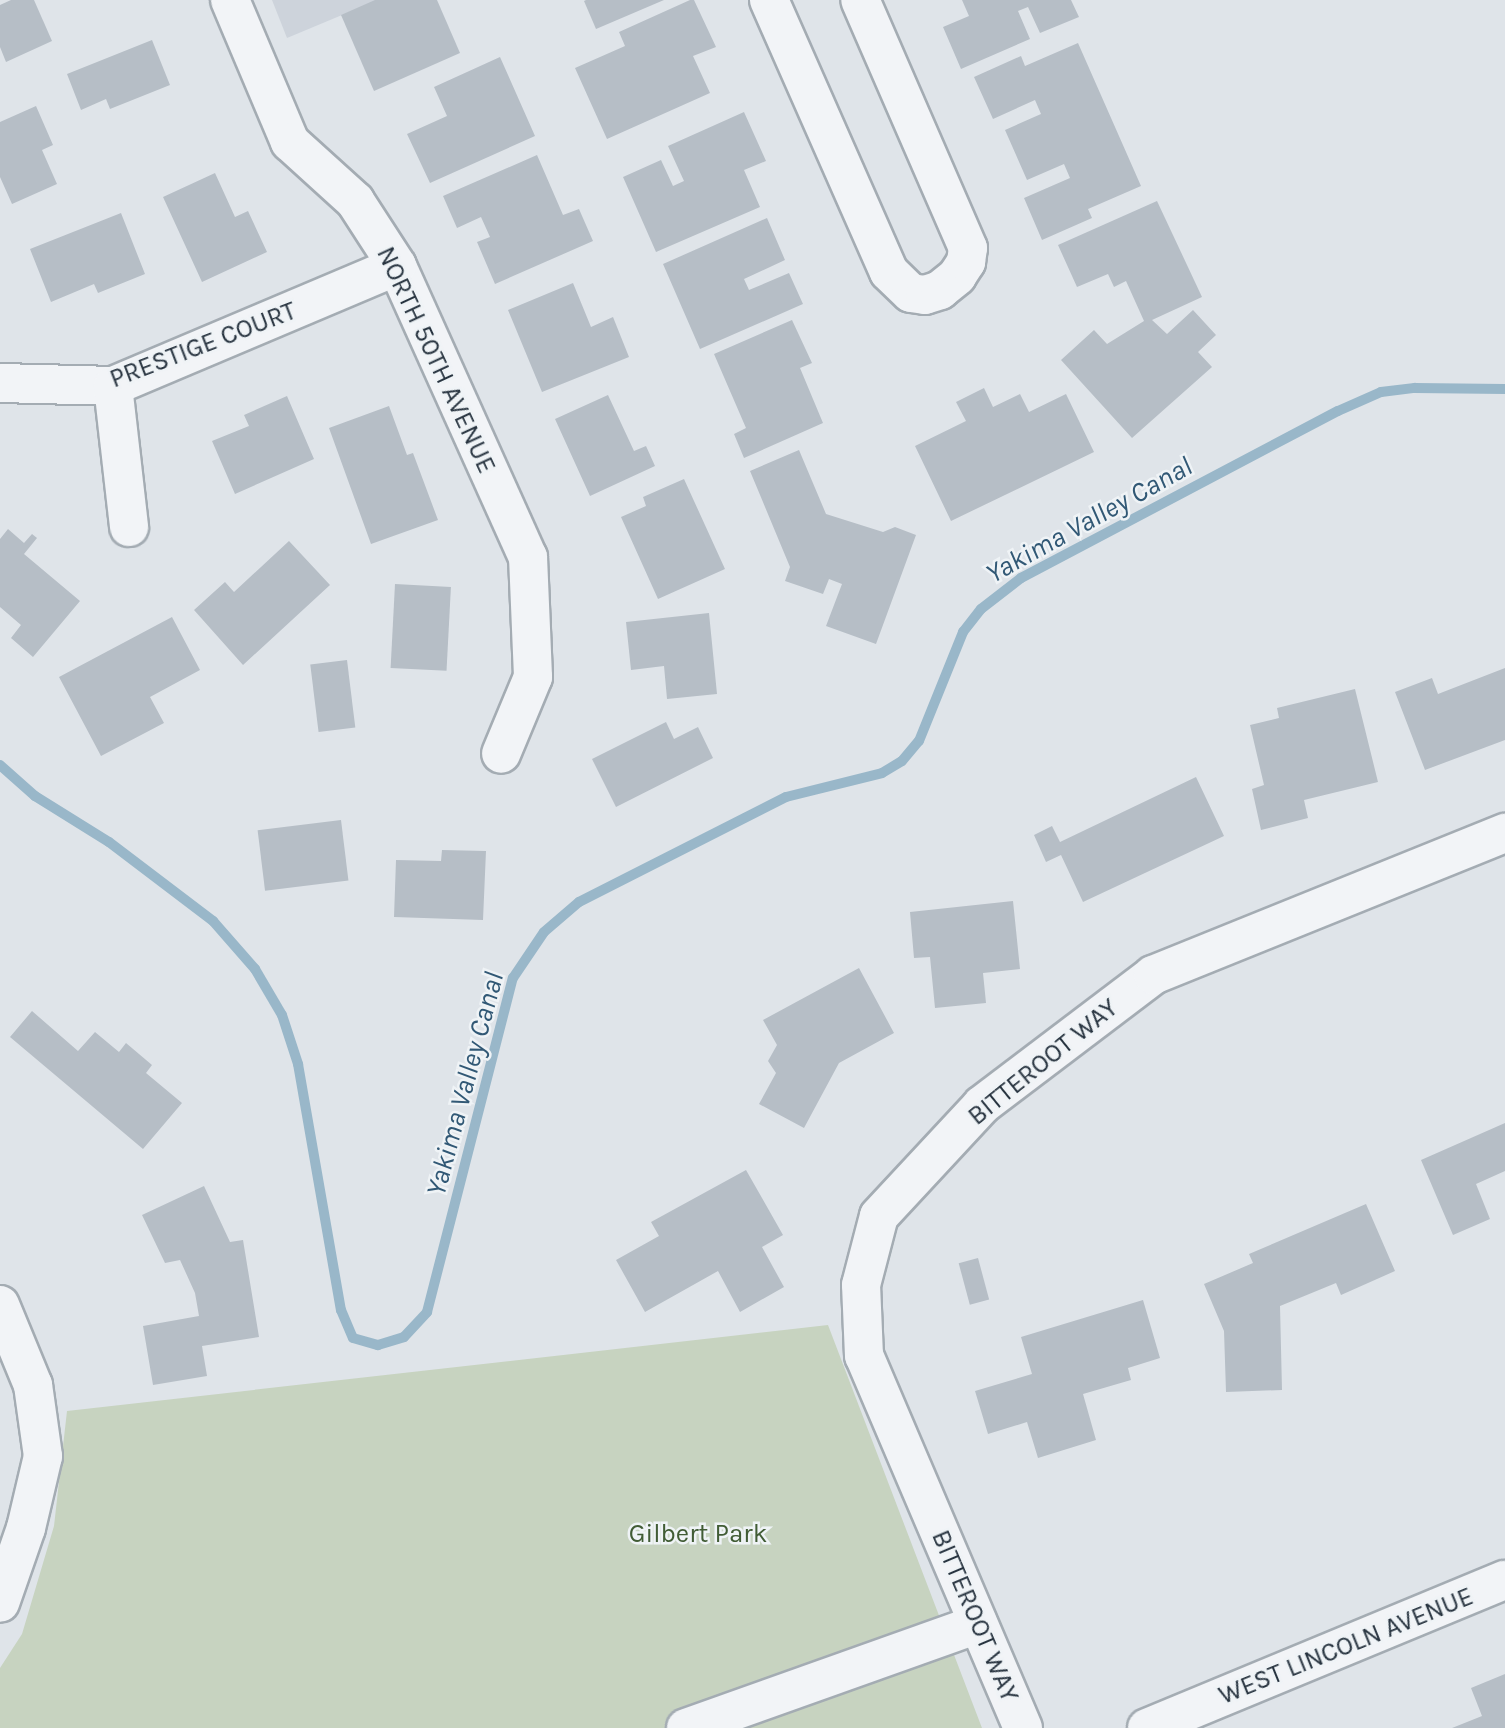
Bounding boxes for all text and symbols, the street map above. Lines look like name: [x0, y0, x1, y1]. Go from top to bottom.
street label: NORTH 50TH AVENUE: [370, 242, 502, 478]
street label: PRESTIGE COURT: [105, 295, 301, 395]
water label: Yakima Valley Canal: [980, 449, 1198, 591]
water label: Yakima Valley Canal: [419, 968, 511, 1200]
street label: BITTEROOT WAY: [962, 992, 1124, 1132]
park label: Gilbert Park: [629, 1518, 767, 1550]
street label: BITTEROOT WAY: [925, 1525, 1025, 1707]
street label: WEST LINCOLN AVENUE: [1214, 1581, 1478, 1711]

